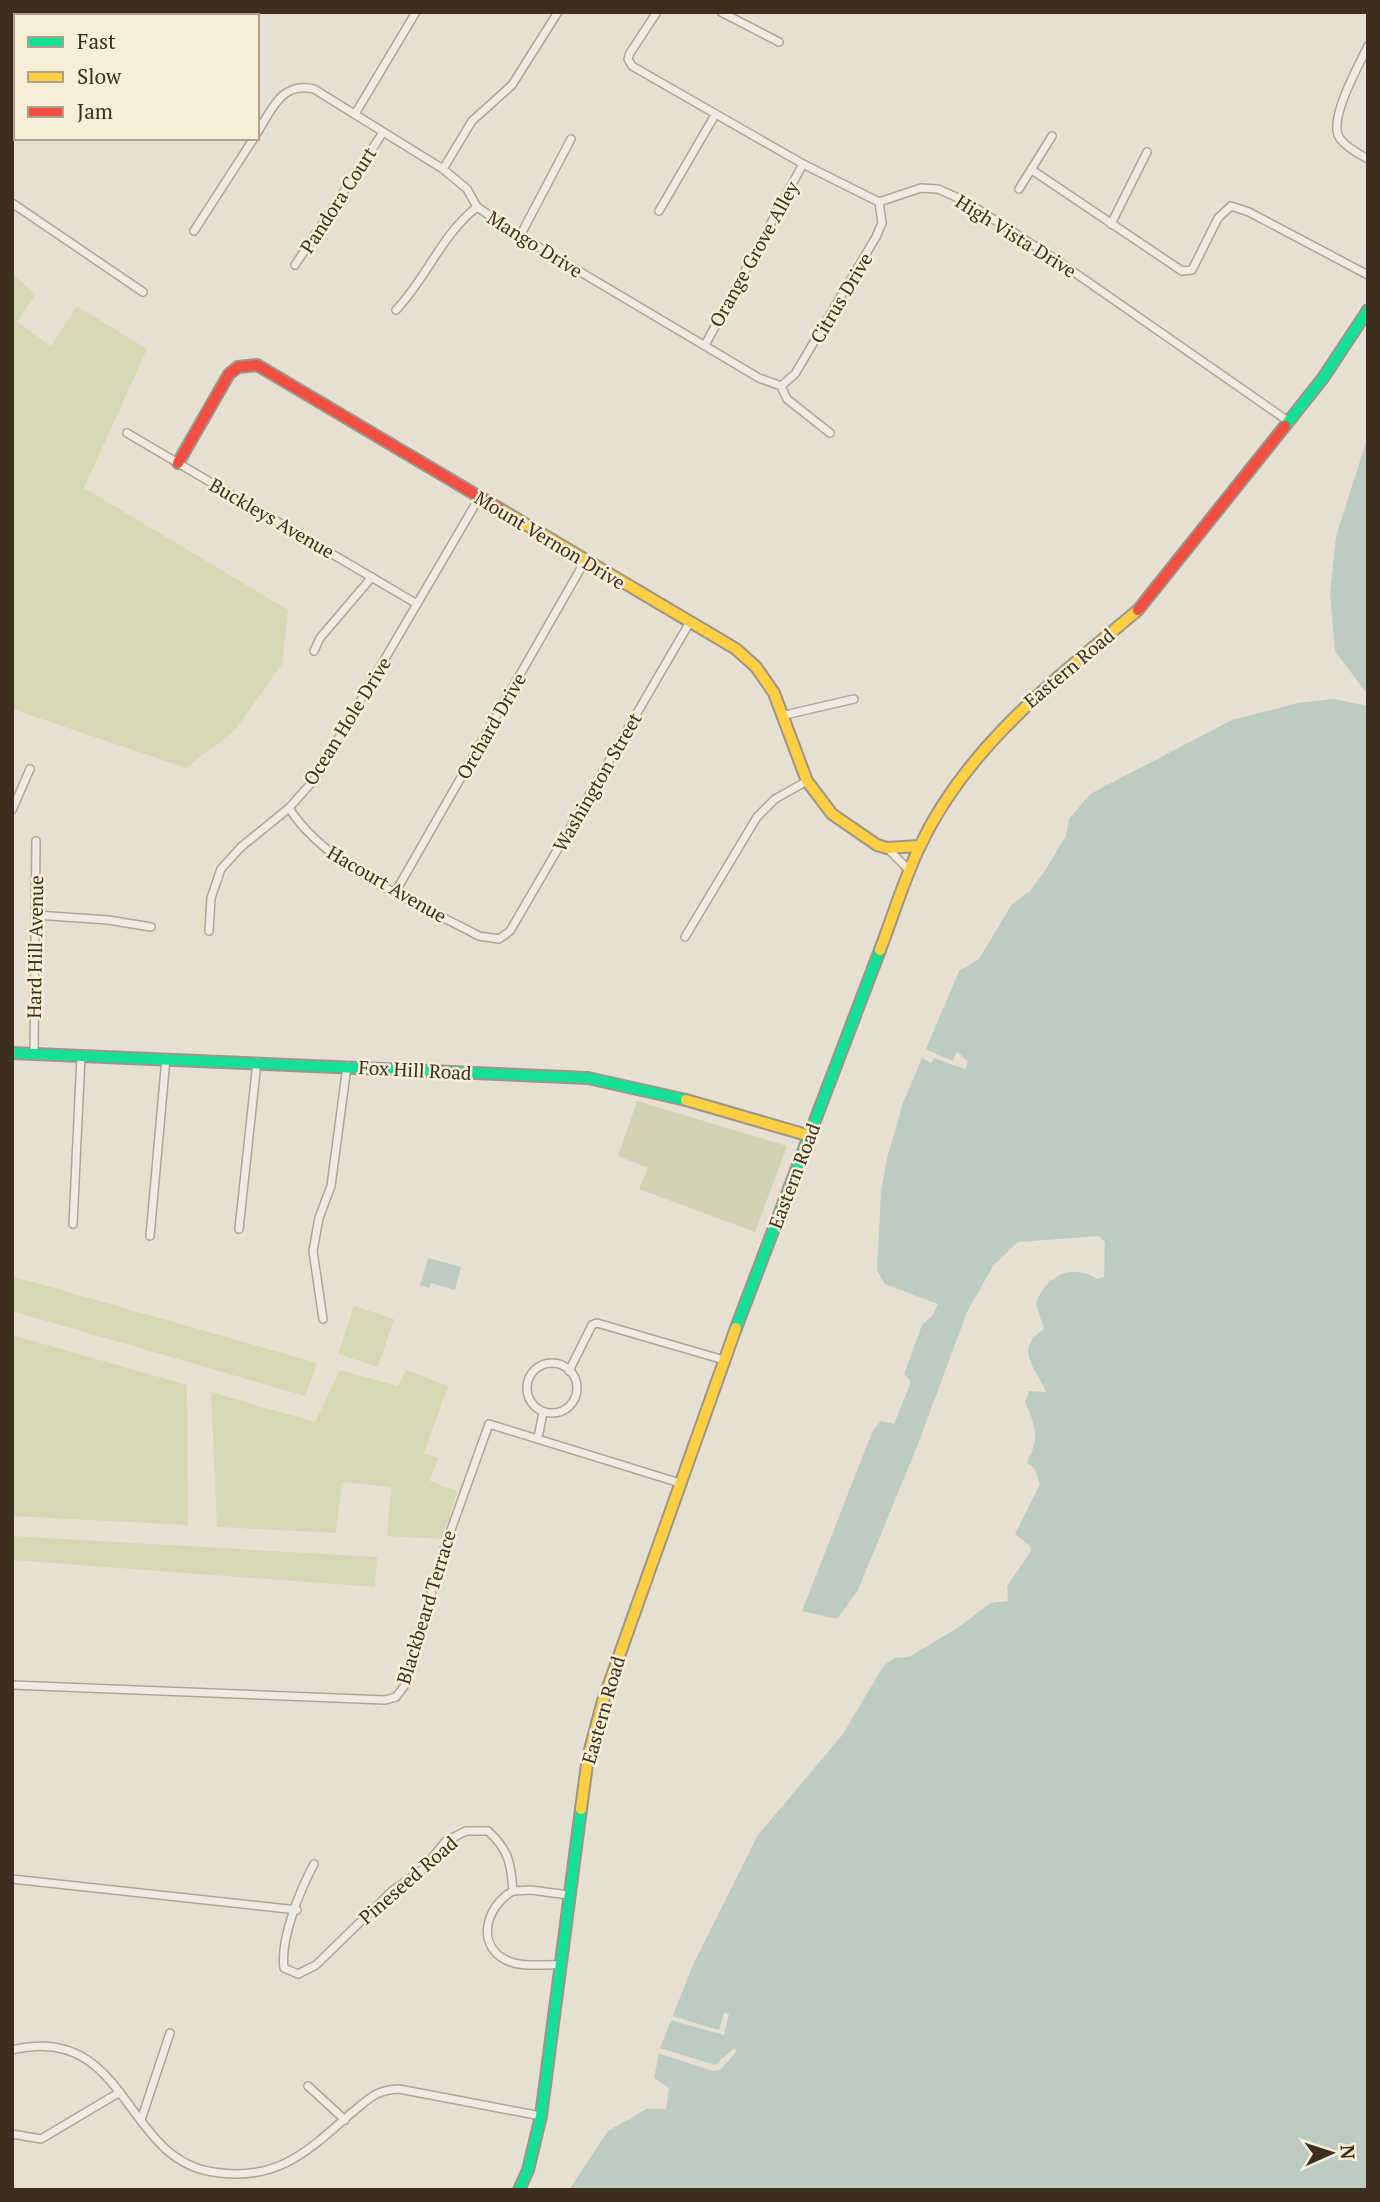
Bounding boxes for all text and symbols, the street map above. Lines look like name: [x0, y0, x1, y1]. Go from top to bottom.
legend: [14, 14, 259, 140]
text: Fast: [77, 27, 116, 55]
text: Slow: [77, 62, 122, 90]
text: Jam: [77, 97, 113, 125]
street label: Pandora Court: [294, 142, 381, 258]
street label: Orange Grove Alley: [703, 176, 804, 331]
street label: High Vista Drive: [951, 188, 1082, 283]
street label: Mango Drive: [483, 204, 588, 283]
street label: Citrus Drive: [804, 248, 877, 348]
street label: Buckleys Avenue: [205, 472, 339, 564]
street label: Mount Vernon Drive: [470, 485, 630, 594]
street label: Eastern Road: [1018, 622, 1120, 713]
street label: Ocean Hole Drive: [297, 652, 396, 790]
street label: Orchard Drive: [450, 668, 531, 783]
street label: Washington Street: [547, 708, 647, 856]
street label: Hacourt Avenue: [323, 839, 452, 928]
street label: Hard Hill Avenue: [21, 875, 48, 1019]
street label: Fox Hill Road: [358, 1054, 473, 1085]
street label: Eastern Road: [762, 1119, 825, 1232]
street label: Blackbeard Terrace: [390, 1527, 461, 1687]
street label: Eastern Road: [575, 1653, 630, 1767]
street label: Pineseed Road: [353, 1830, 463, 1929]
north arrow: [1296, 2118, 1366, 2188]
text: N: [1336, 2144, 1361, 2161]

